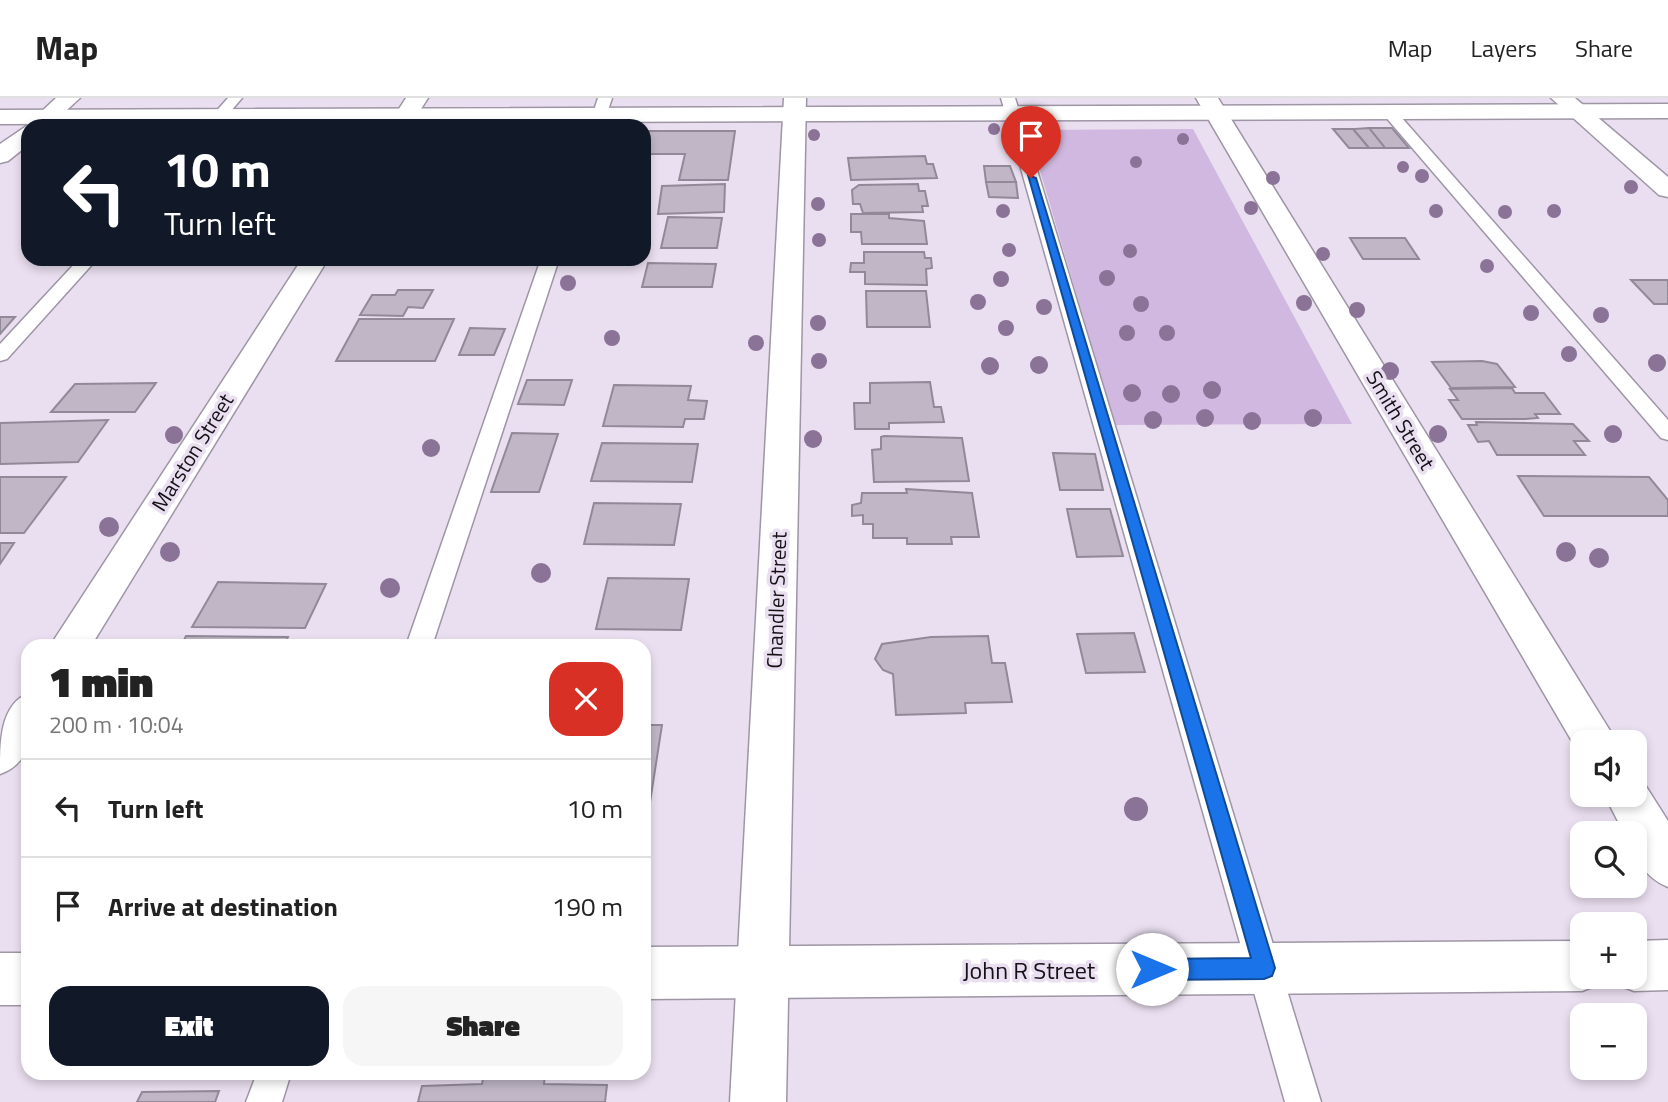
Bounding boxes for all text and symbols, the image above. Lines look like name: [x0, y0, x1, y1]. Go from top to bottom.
text: Map: [35, 23, 98, 73]
text: Map: [1388, 30, 1433, 66]
text: Layers: [1471, 30, 1537, 66]
text: Share: [1575, 30, 1633, 66]
pin: [1001, 106, 1061, 178]
icon: arrive: [1012, 117, 1050, 155]
text: 10 m: [164, 131, 271, 206]
icon: left: [49, 147, 140, 238]
text: Turn left: [164, 199, 276, 247]
street label: Smith Street: [1359, 364, 1444, 476]
street label: Marston Street: [143, 386, 241, 517]
street label: Chandler Street: [758, 530, 794, 669]
text: 1 min: [49, 649, 153, 713]
button: close: [549, 662, 623, 736]
text: 200 m · 10:04: [49, 707, 184, 742]
map controls: [1570, 730, 1647, 1080]
button: sound: [1570, 730, 1647, 807]
icon: left: [49, 789, 87, 827]
text: Turn left: [108, 789, 203, 828]
text: 10 m: [566, 789, 623, 828]
button: search: [1570, 821, 1647, 898]
icon: arrive: [49, 887, 87, 925]
text: Arrive at destination: [108, 887, 338, 926]
text: 190 m: [552, 887, 623, 926]
button: +: [1570, 912, 1647, 989]
position arrow: [1115, 932, 1189, 1006]
street label: John R Street: [963, 952, 1096, 988]
button: Exit: [49, 986, 329, 1066]
button: Share: [343, 986, 623, 1066]
button: −: [1570, 1003, 1647, 1080]

